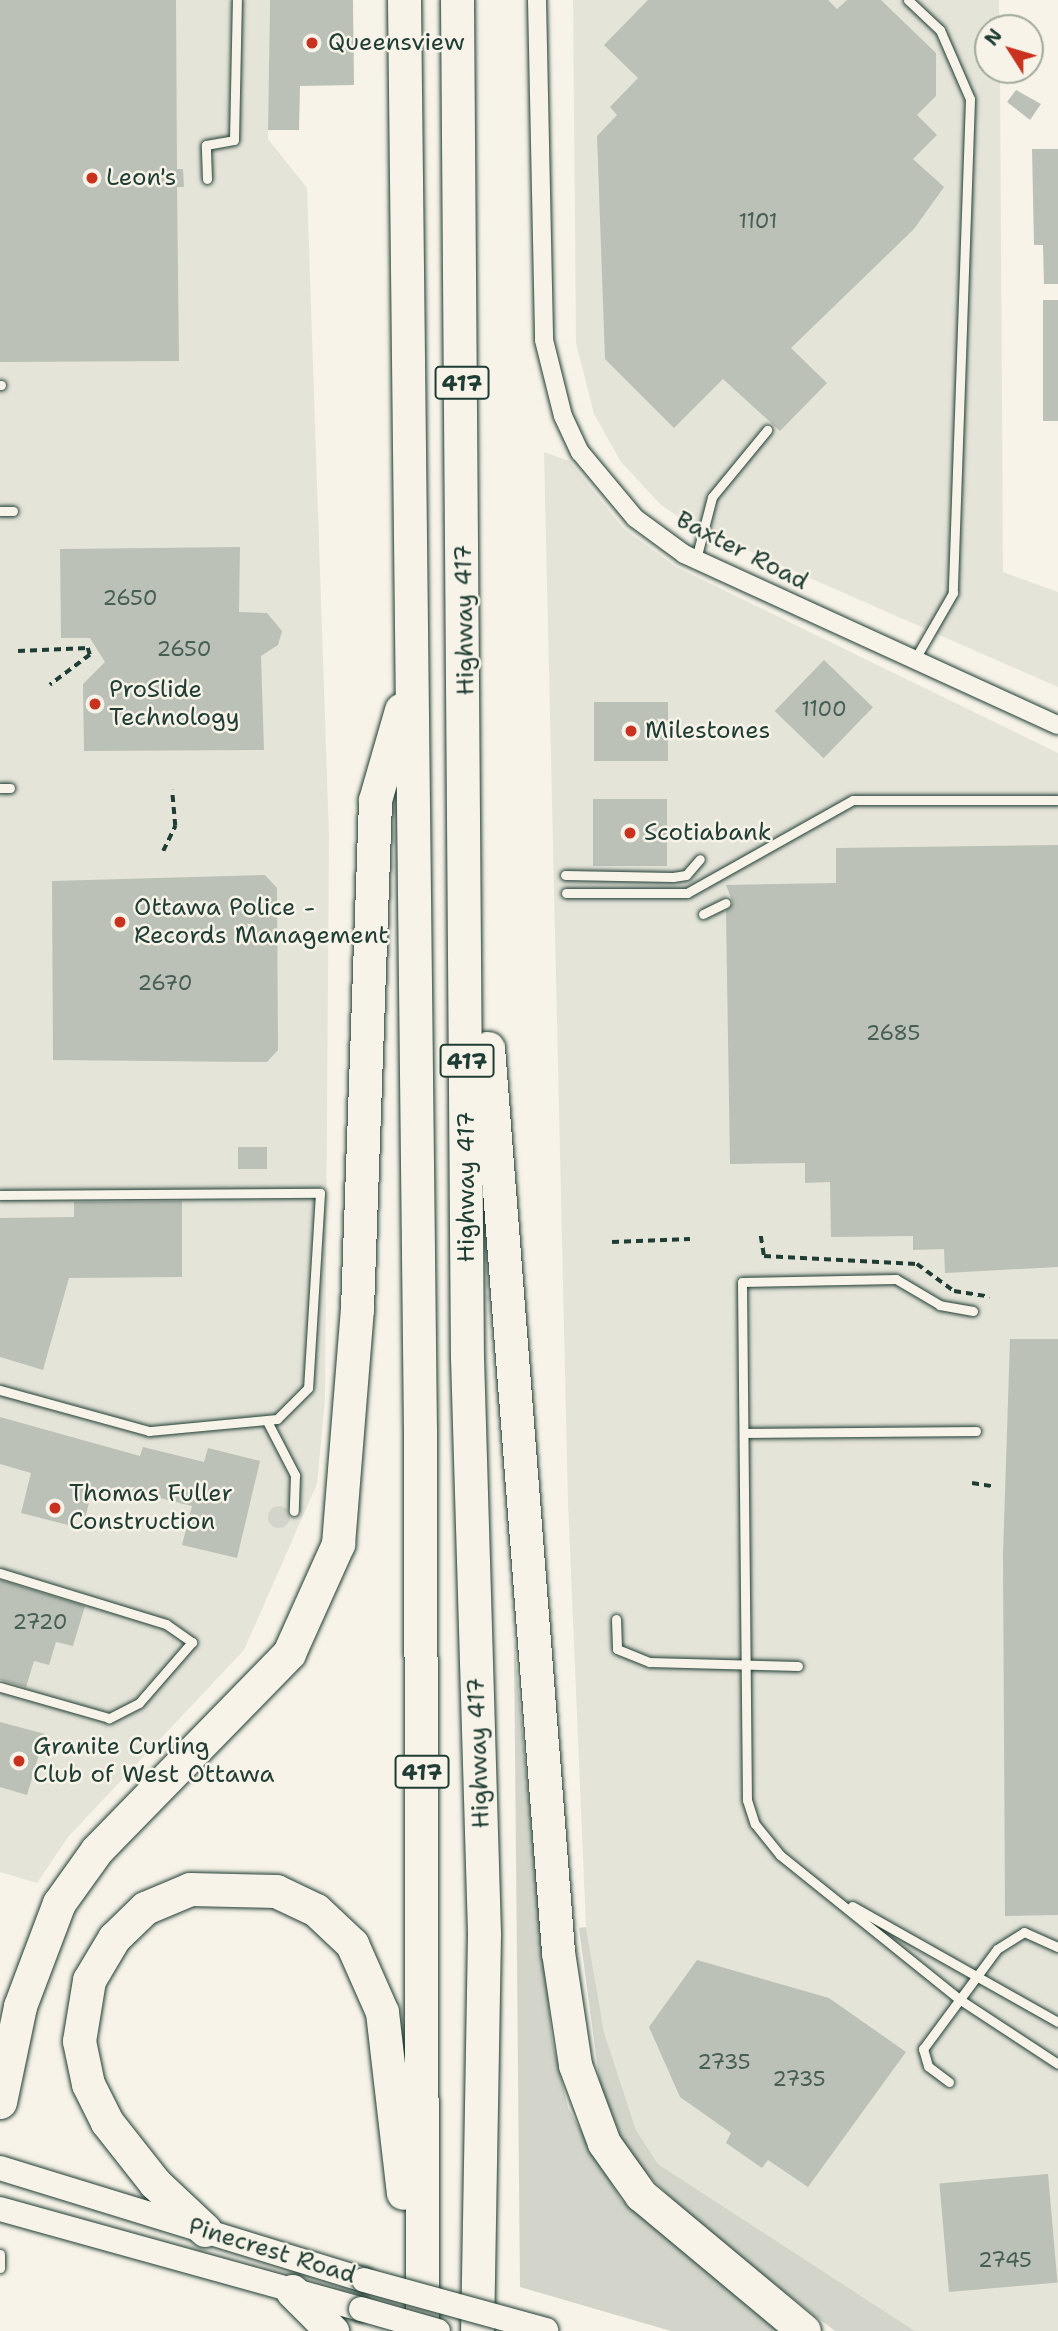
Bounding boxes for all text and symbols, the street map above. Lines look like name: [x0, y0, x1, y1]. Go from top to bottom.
north arrow: [974, 14, 1044, 84]
text: N: [979, 24, 1008, 51]
place label: Queensview: [328, 29, 465, 57]
marker: Queensview: [302, 33, 322, 53]
place label: Leon's: [106, 164, 176, 192]
marker: Leon's: [84, 170, 100, 186]
house number: 1101: [738, 208, 778, 234]
road number: 417: [434, 364, 490, 402]
street label: Baxter Road: [671, 505, 813, 597]
street label: Highway 417: [449, 544, 481, 696]
house number: 2650: [103, 585, 157, 611]
house number: 2650: [157, 636, 211, 662]
place label: ProSlide Technology: [109, 676, 239, 732]
marker: ProSlide Technology: [87, 696, 103, 712]
house number: 1100: [801, 696, 847, 722]
place label: Milestones: [645, 717, 770, 745]
marker: Milestones: [623, 723, 639, 739]
place label: Scotiabank: [644, 819, 772, 847]
marker: Scotiabank: [622, 825, 638, 841]
place label: Ottawa Police - Records Management: [134, 894, 389, 950]
marker: Ottawa Police - Records Management: [112, 914, 128, 930]
house number: 2670: [138, 970, 192, 996]
house number: 2685: [866, 1020, 920, 1046]
road number: 417: [439, 1042, 495, 1080]
street label: Highway 417: [453, 1112, 481, 1262]
place label: Thomas Fuller Construction: [69, 1480, 233, 1536]
marker: Thomas Fuller Construction: [47, 1500, 63, 1516]
house number: 2720: [13, 1609, 67, 1635]
street label: Highway 417: [462, 1677, 496, 1829]
place label: Granite Curling Club of West Ottawa: [33, 1733, 274, 1789]
road number: 417: [394, 1752, 450, 1792]
marker: Granite Curling Club of West Ottawa: [11, 1753, 27, 1769]
house number: 2735: [697, 2049, 751, 2075]
house number: 2735: [772, 2066, 826, 2092]
street label: Pinecrest Road: [185, 2212, 359, 2290]
house number: 2745: [978, 2247, 1032, 2273]

